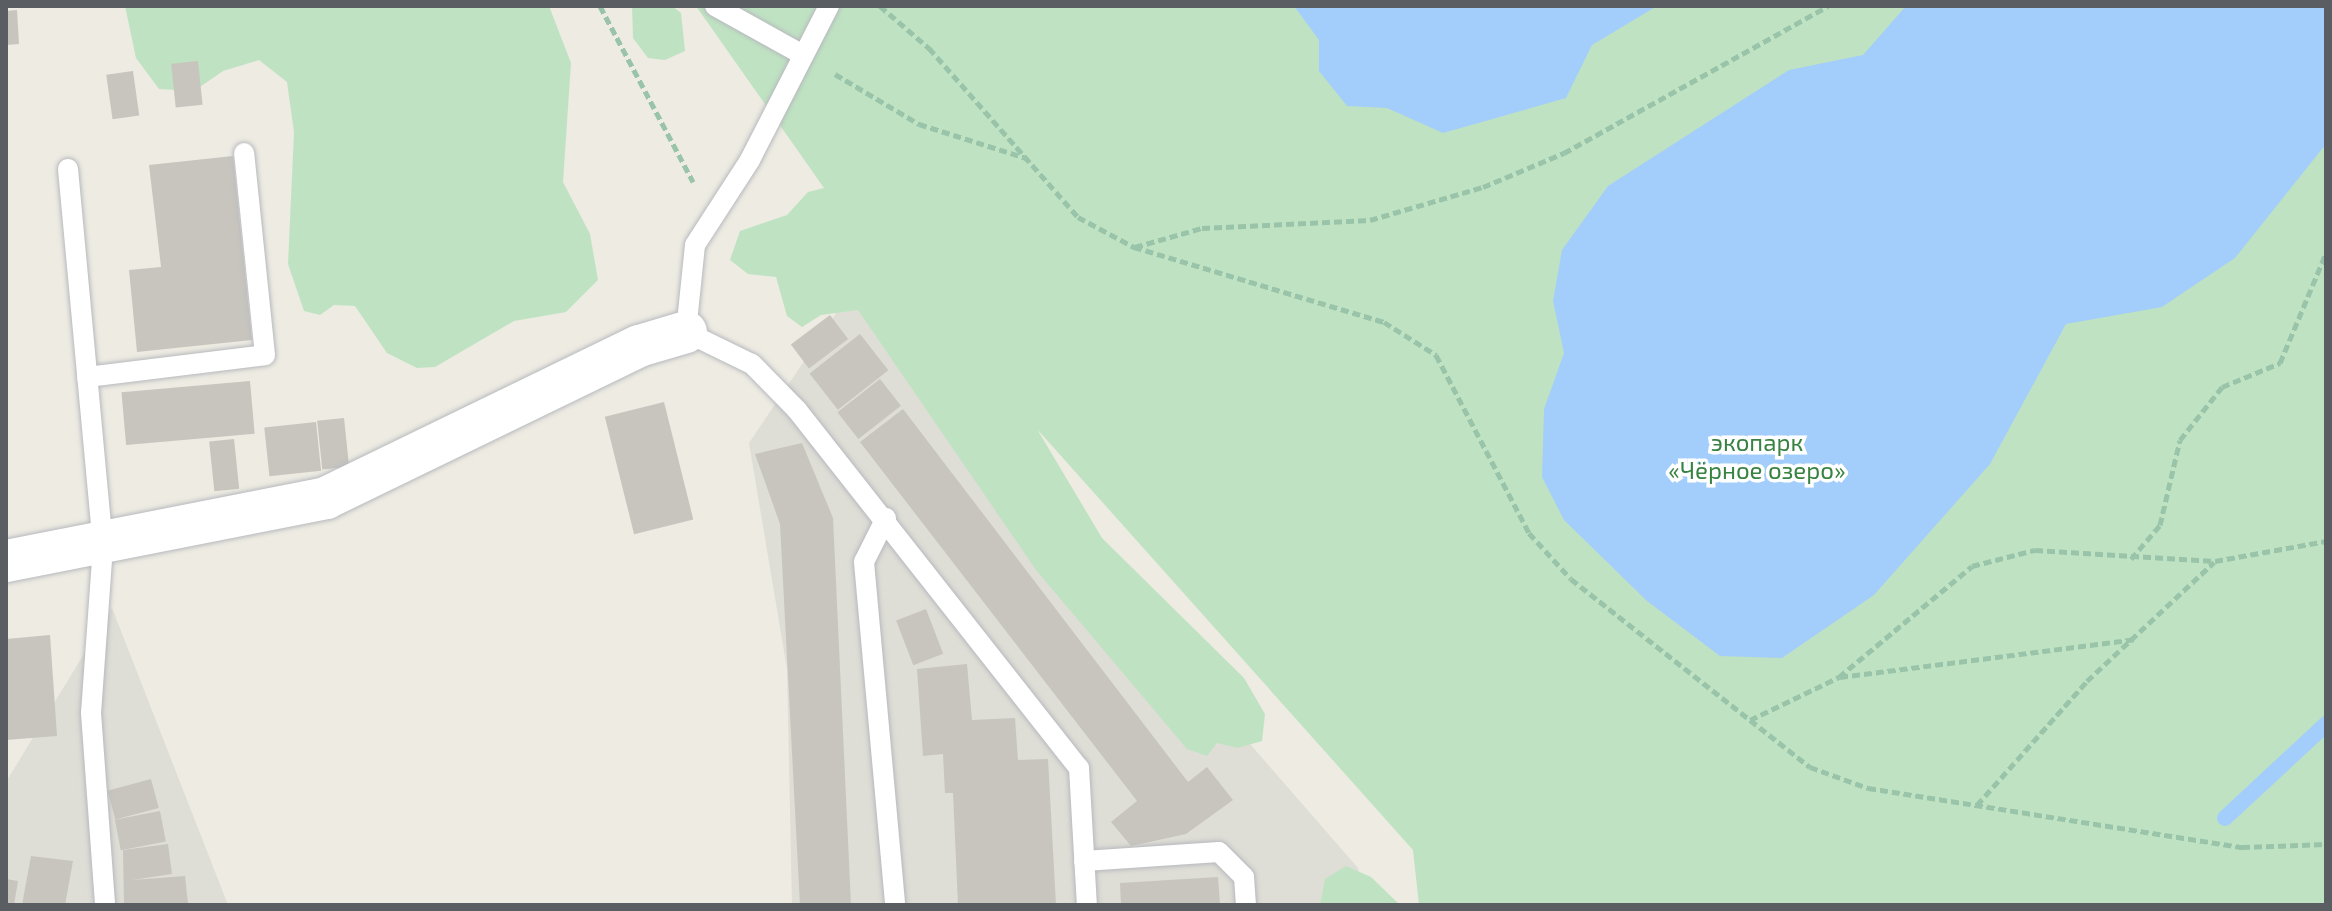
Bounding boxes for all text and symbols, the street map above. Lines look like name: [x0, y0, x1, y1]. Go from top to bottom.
park label: экопарк «Чёрное озеро»: [1668, 428, 1846, 484]

